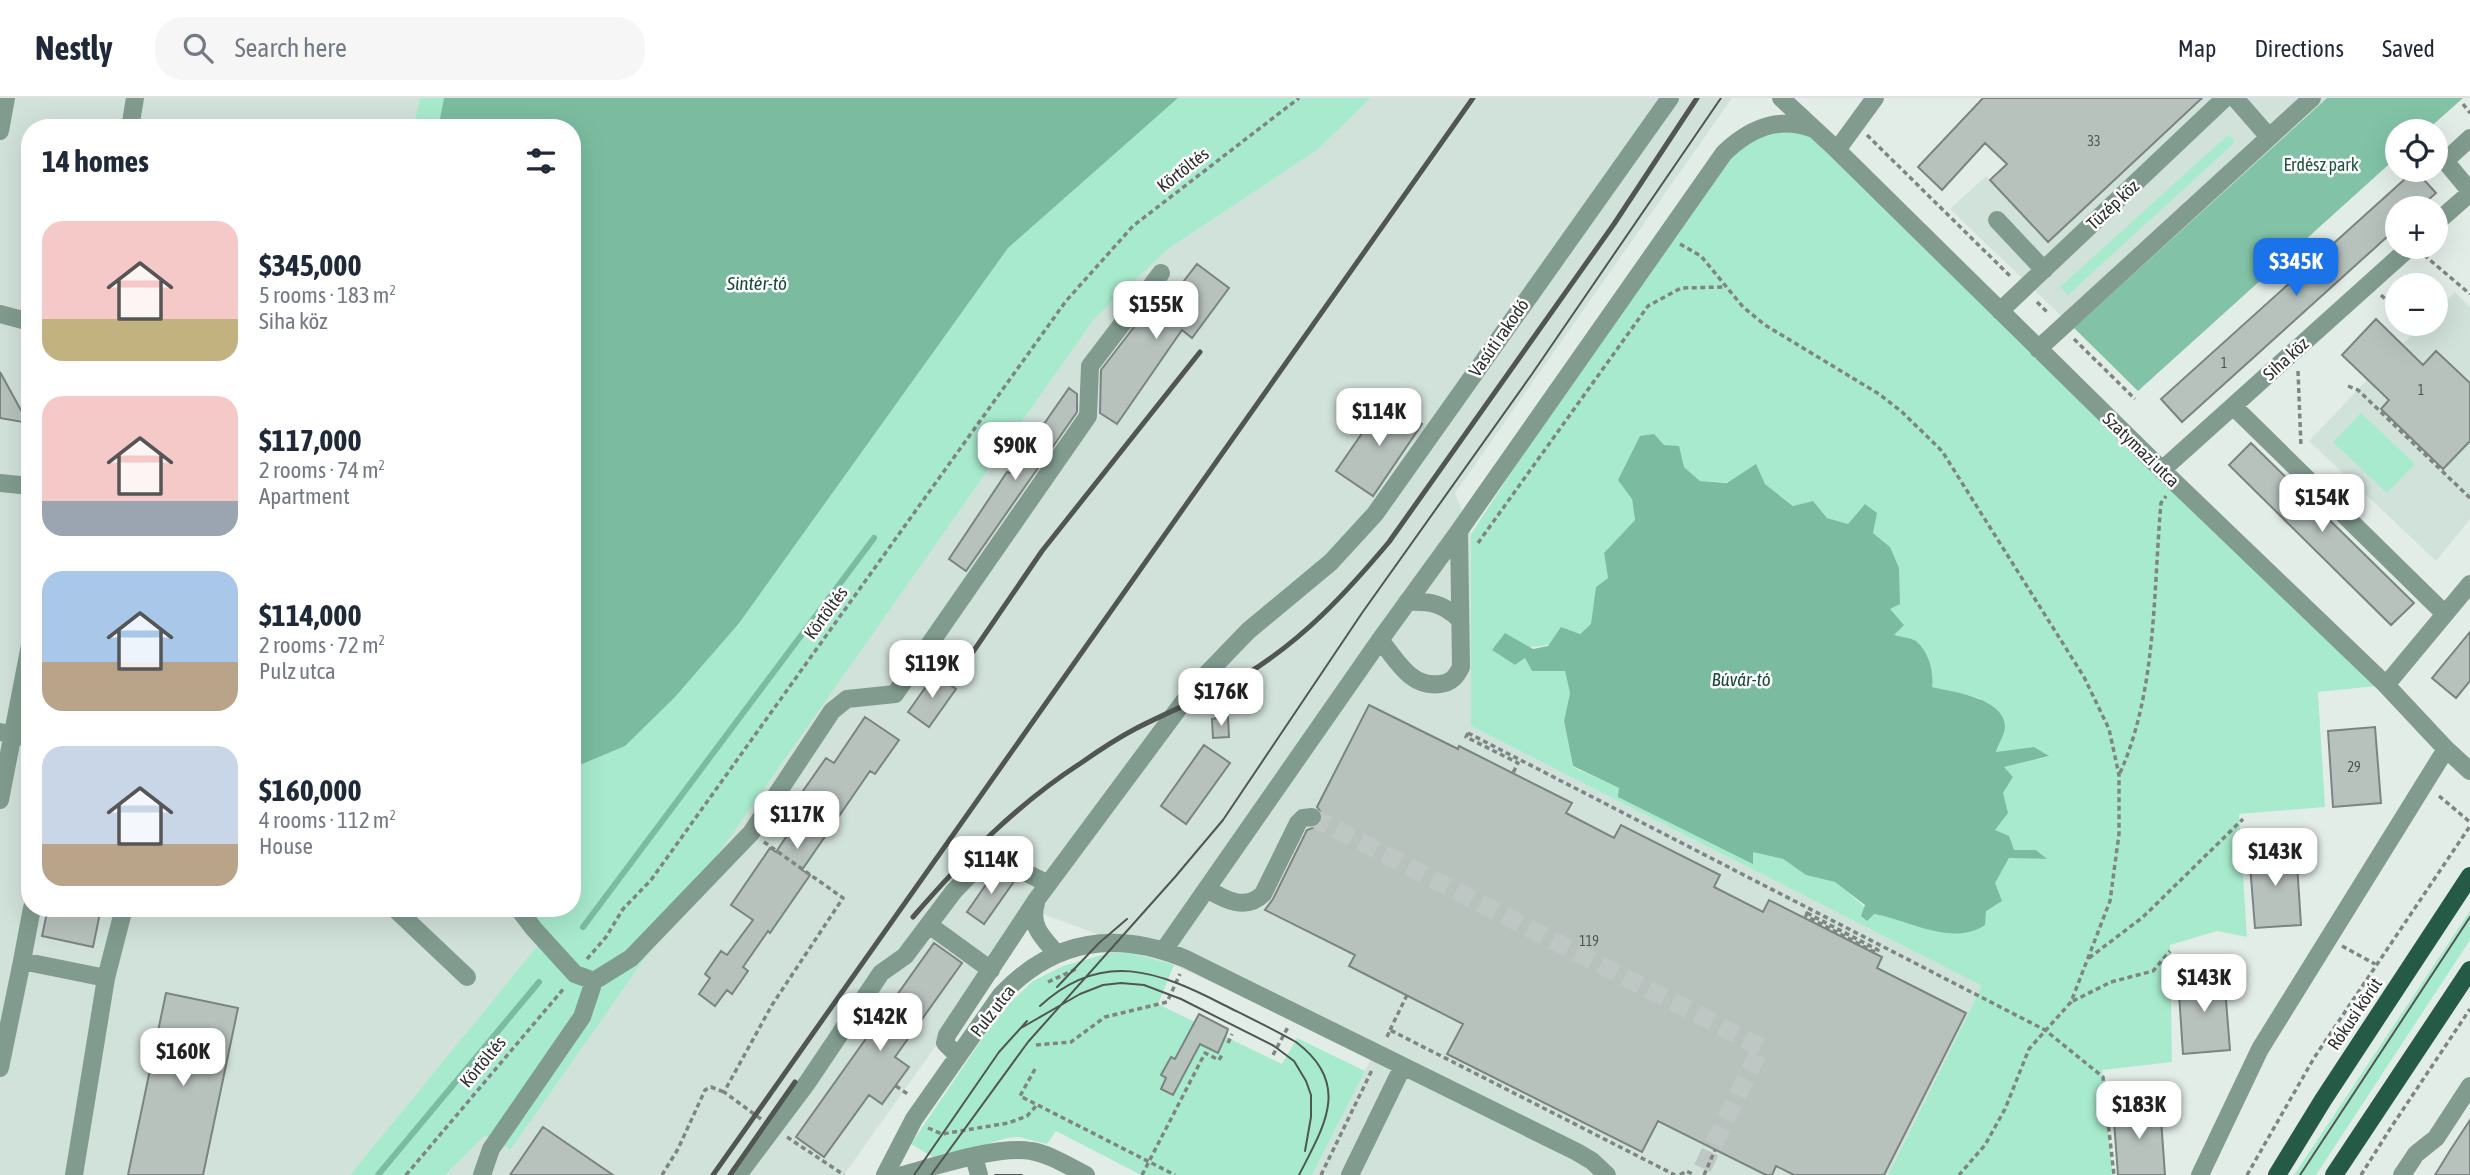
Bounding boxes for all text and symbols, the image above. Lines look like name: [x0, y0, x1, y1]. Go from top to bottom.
search box: [155, 17, 645, 80]
text: Nestly: [35, 29, 113, 67]
icon: search: [179, 29, 217, 67]
text: Search here: [235, 33, 347, 63]
text: Map: [2178, 35, 2216, 62]
text: Directions: [2254, 35, 2344, 62]
text: Saved: [2382, 35, 2435, 62]
map controls: [2385, 119, 2448, 336]
button: locate: [2385, 119, 2448, 182]
house number: 33: [2087, 133, 2101, 149]
icon: filters: [522, 142, 560, 180]
street label: Körtöltés: [1153, 143, 1213, 196]
text: 14 homes: [42, 144, 149, 178]
park label: Erdész park: [2283, 154, 2359, 175]
street label: Tüzép köz: [2082, 175, 2143, 234]
button: +: [2385, 196, 2448, 259]
pin: $345K: [2247, 238, 2345, 298]
text: $345,000: [259, 248, 362, 282]
text: $345K: [2269, 248, 2323, 274]
icon: home: [98, 249, 182, 333]
water label: Sintér-tó: [726, 272, 787, 294]
button: −: [2385, 273, 2448, 336]
text: 5 rooms · 183 m²: [259, 282, 396, 308]
pin: $155K: [1107, 282, 1205, 341]
text: $155K: [1129, 291, 1183, 317]
street label: Vasúti rakodó: [1464, 295, 1533, 381]
text: Siha köz: [259, 308, 327, 334]
street label: Siha köz: [2259, 333, 2313, 384]
house number: 1: [2221, 355, 2227, 371]
house number: 1: [2418, 382, 2424, 398]
pin: $114K: [1330, 388, 1428, 448]
text: $114K: [1352, 398, 1406, 424]
street label: Szatymazi utca: [2099, 408, 2184, 491]
pin: $90K: [974, 422, 1056, 482]
text: $117,000: [259, 423, 362, 457]
icon: home: [98, 424, 182, 508]
text: $90K: [994, 432, 1036, 458]
text: 2 rooms · 74 m²: [259, 457, 385, 483]
pin: $154K: [2273, 474, 2371, 534]
text: Apartment: [259, 483, 350, 509]
text: $154K: [2295, 484, 2349, 510]
street label: Körtöltés: [800, 582, 852, 643]
text: $114,000: [259, 598, 362, 632]
icon: home: [98, 599, 182, 683]
text: 2 rooms · 72 m²: [259, 632, 385, 658]
pin: $119K: [883, 640, 981, 700]
text: $119K: [905, 650, 959, 676]
text: Pulz utca: [259, 658, 336, 684]
pin: $176K: [1172, 668, 1270, 728]
water label: Búvár-tó: [1711, 668, 1771, 690]
text: $176K: [1194, 678, 1248, 704]
house number: 29: [2347, 759, 2361, 775]
text: $160,000: [259, 773, 362, 807]
icon: home: [98, 774, 182, 858]
pin: $117K: [748, 792, 846, 851]
text: $117K: [770, 801, 824, 827]
text: 4 rooms · 112 m²: [259, 807, 396, 833]
pin: $143K: [2226, 828, 2324, 888]
text: House: [259, 833, 313, 859]
pin: $114K: [942, 836, 1040, 896]
text: $143K: [2248, 838, 2302, 864]
text: $114K: [964, 846, 1018, 872]
house number: 119: [1579, 933, 1599, 949]
pin: $143K: [2155, 954, 2253, 1014]
text: $143K: [2177, 964, 2231, 990]
street label: Rókusi körút: [2323, 974, 2386, 1054]
street label: Pulz utca: [966, 981, 1019, 1041]
pin: $142K: [831, 993, 929, 1053]
text: $142K: [853, 1003, 907, 1029]
pin: $160K: [134, 1028, 232, 1088]
street label: Körtöltés: [455, 1032, 510, 1091]
text: $160K: [156, 1038, 210, 1064]
pin: $183K: [2090, 1082, 2188, 1141]
text: $183K: [2112, 1091, 2166, 1117]

